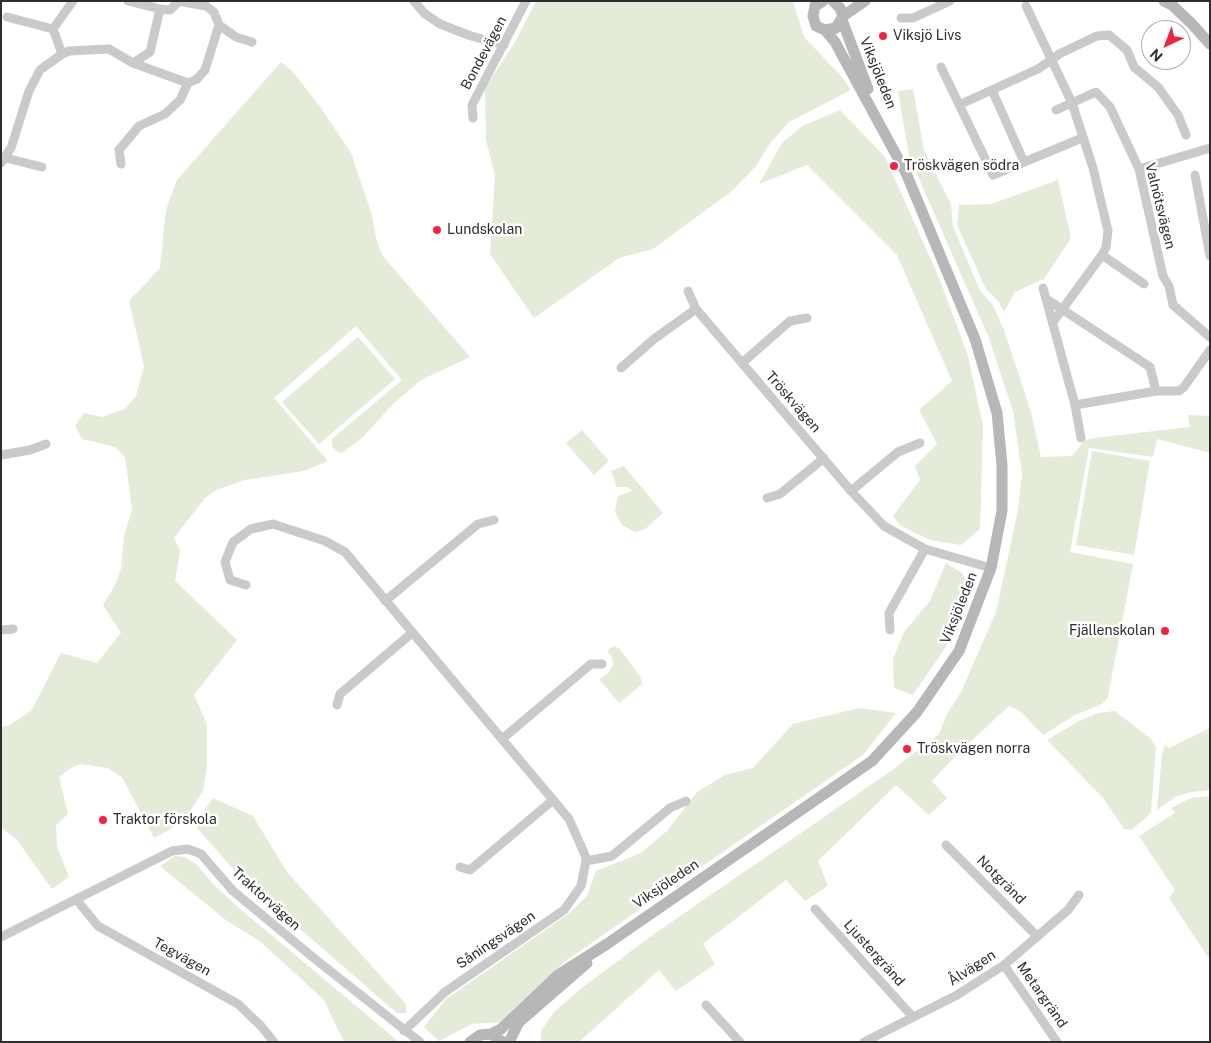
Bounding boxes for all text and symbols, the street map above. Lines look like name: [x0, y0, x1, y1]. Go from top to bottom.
street label: Bondevägen: [458, 13, 510, 93]
north arrow: [1141, 20, 1191, 70]
place label: Viksjö Livs: [893, 28, 961, 44]
marker: Viksjö Livs: [877, 30, 889, 42]
street label: Viksjöleden: [856, 35, 900, 111]
text: N: [1147, 46, 1166, 65]
place label: Tröskvägen södra: [904, 158, 1019, 174]
marker: Tröskvägen södra: [888, 160, 900, 172]
street label: Valnötsvägen: [1141, 161, 1179, 251]
place label: Lundskolan: [447, 222, 522, 238]
marker: Lundskolan: [431, 224, 443, 236]
street label: Tröskvägen: [762, 368, 824, 436]
street label: Viksjöleden: [937, 570, 981, 646]
place label: Fjällenskolan: [1069, 623, 1155, 639]
marker: Fjällenskolan: [1159, 625, 1171, 637]
place label: Tröskvägen norra: [917, 741, 1030, 757]
marker: Tröskvägen norra: [901, 743, 913, 755]
place label: Traktor förskola: [113, 812, 217, 828]
marker: Traktor förskola: [97, 814, 109, 826]
street label: Notgränd: [973, 852, 1029, 908]
street label: Viksjöleden: [630, 856, 702, 912]
street label: Traktorvägen: [228, 864, 304, 934]
street label: Såningsvägen: [453, 907, 539, 973]
street label: Ljustergränd: [840, 916, 908, 990]
street label: Tegvägen: [150, 934, 214, 980]
street label: Ålvägen: [945, 947, 999, 989]
street label: Metargränd: [1013, 959, 1071, 1031]

